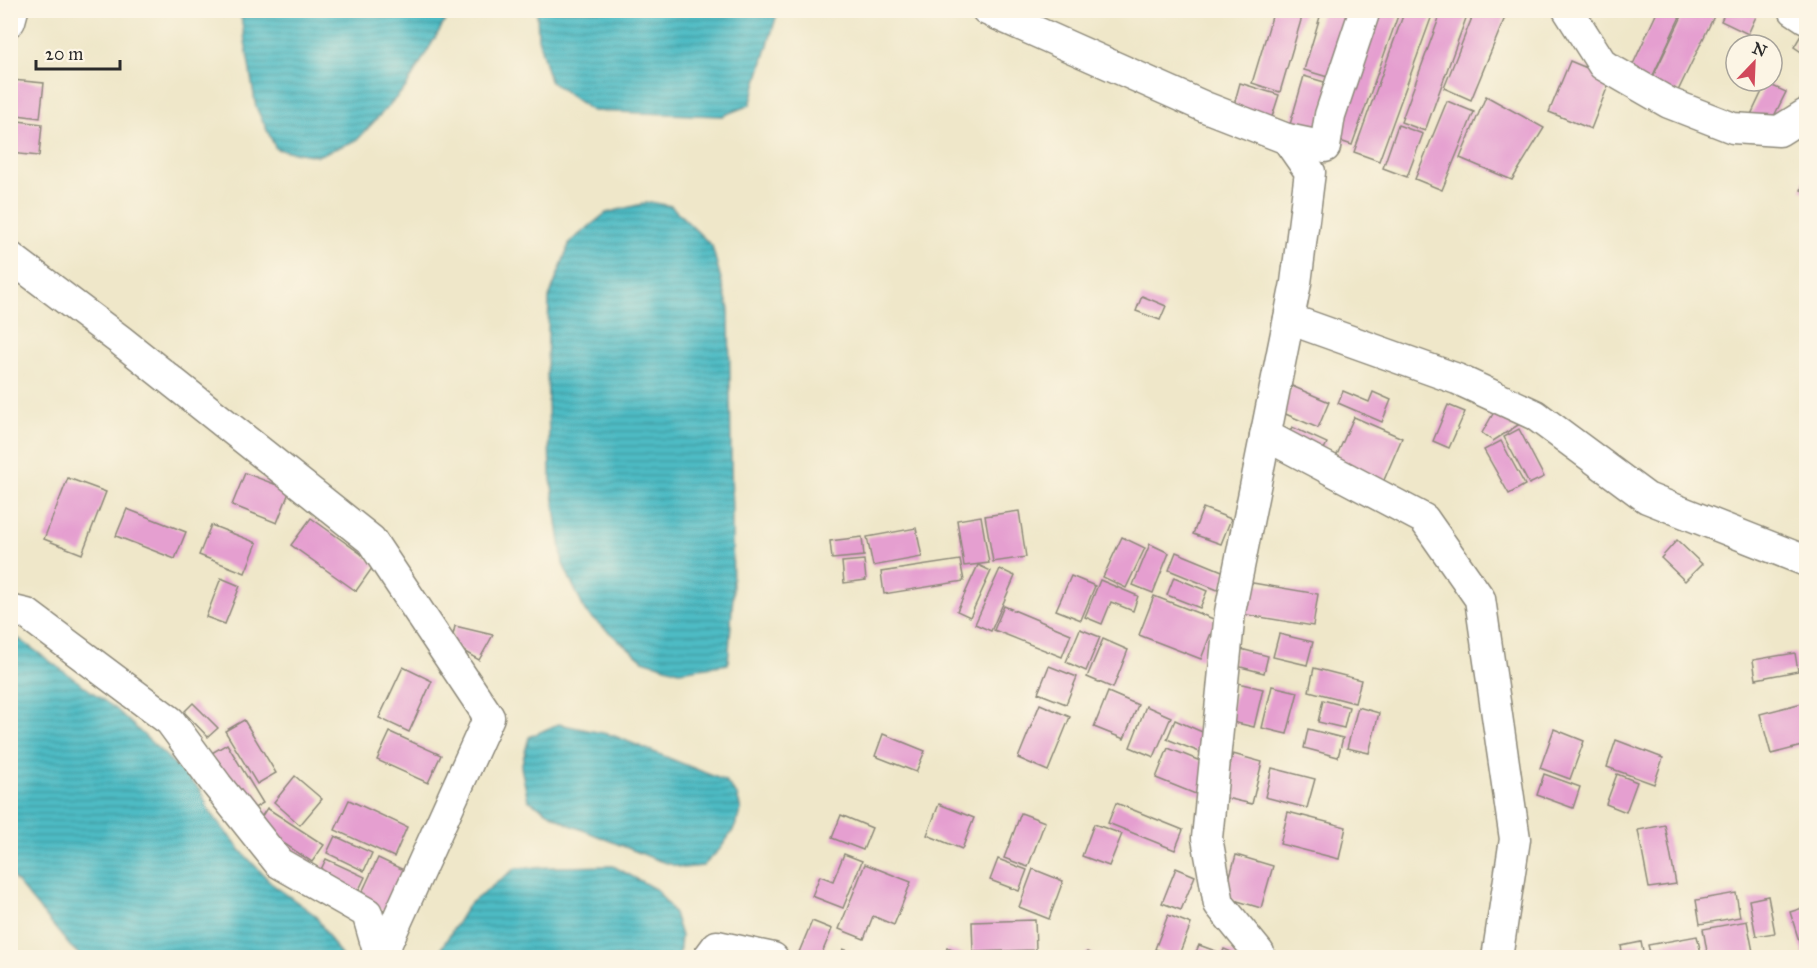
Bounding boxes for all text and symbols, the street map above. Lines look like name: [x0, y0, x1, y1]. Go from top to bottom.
scale bar: [36, 33, 120, 71]
north arrow: [1724, 33, 1784, 93]
text: N: [1750, 38, 1770, 61]
text: 20 m: [45, 43, 83, 65]

